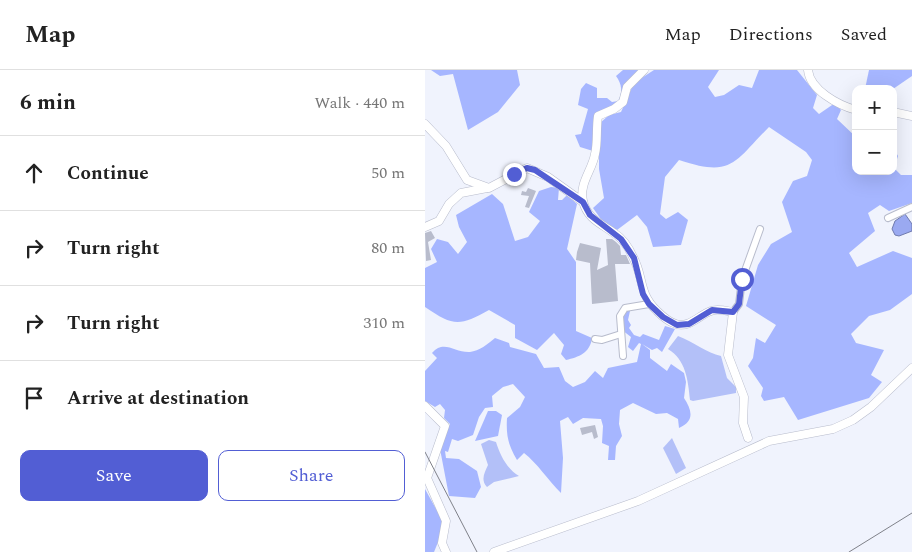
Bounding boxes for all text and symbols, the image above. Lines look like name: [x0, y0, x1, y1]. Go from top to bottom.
text: Map: [25, 17, 75, 53]
text: Map: [665, 21, 701, 48]
text: Directions: [729, 21, 813, 48]
text: Saved: [841, 21, 887, 48]
map controls: [852, 85, 897, 175]
button: +: [852, 85, 897, 130]
text: 6 min: [20, 87, 76, 119]
text: Walk · 440 m: [314, 91, 405, 115]
button: −: [852, 130, 897, 175]
icon: ahead: [20, 159, 48, 187]
text: Continue: [67, 159, 149, 188]
text: 50 m: [371, 161, 405, 185]
route end: [503, 163, 526, 186]
icon: right: [20, 234, 48, 262]
text: Turn right: [67, 234, 160, 263]
text: 80 m: [371, 236, 405, 260]
route start: [731, 268, 754, 291]
icon: right: [20, 309, 48, 337]
text: Turn right: [67, 309, 160, 338]
text: 310 m: [363, 311, 405, 335]
icon: arrive: [20, 384, 48, 412]
text: Arrive at destination: [67, 384, 249, 413]
button: Save: [20, 450, 208, 501]
button: Share: [218, 450, 405, 501]

